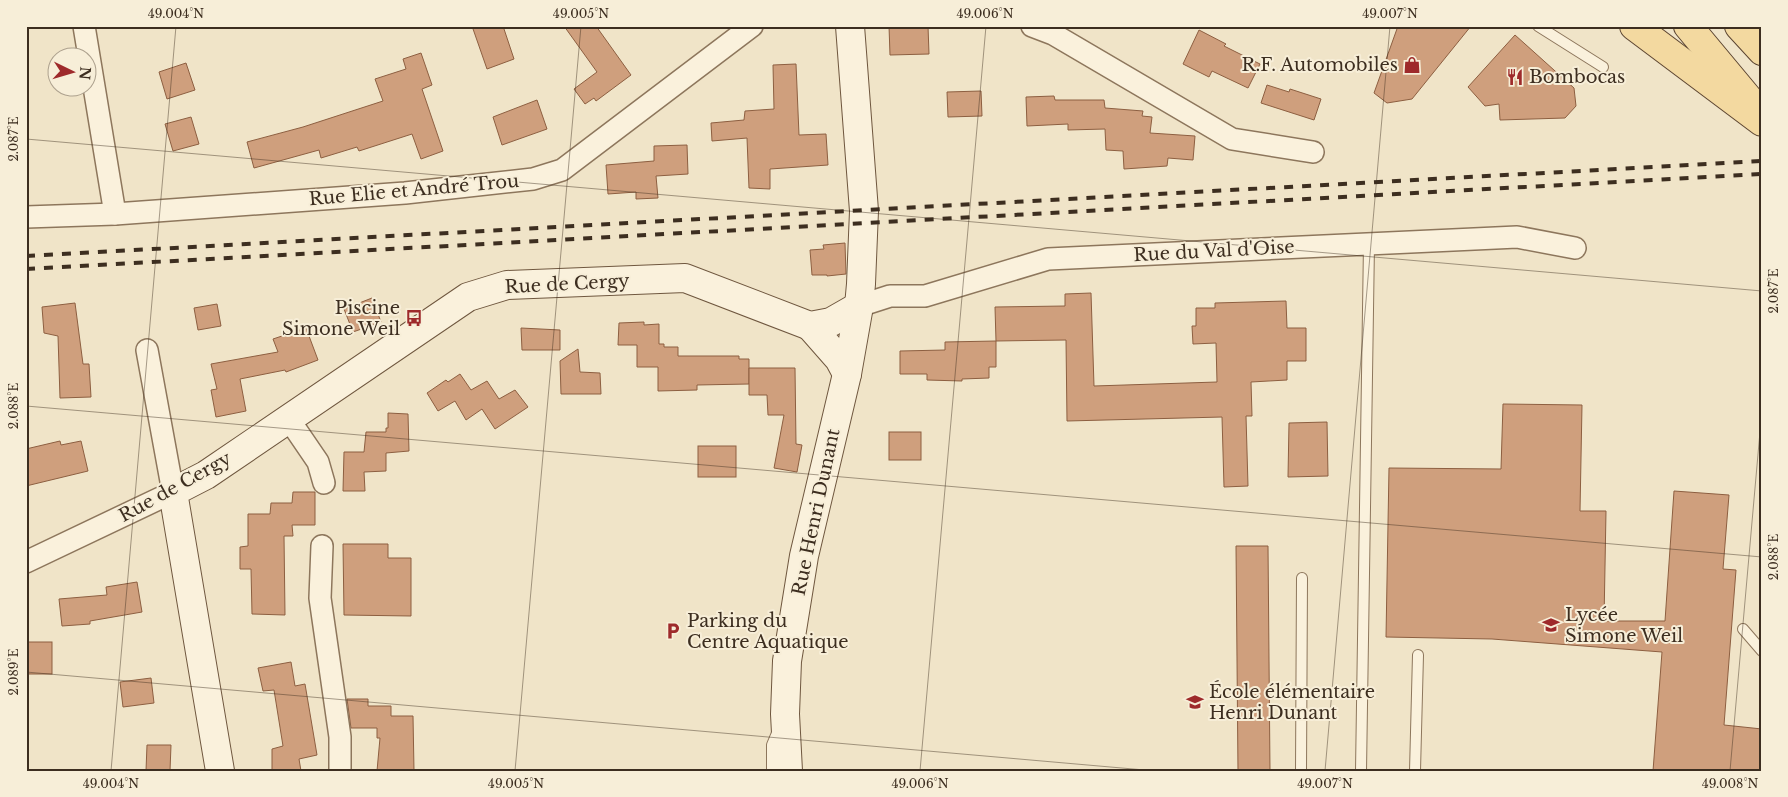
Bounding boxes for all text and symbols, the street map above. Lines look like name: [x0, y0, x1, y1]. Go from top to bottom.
text: 49.004°N: [148, 6, 204, 21]
text: 49.005°N: [553, 6, 609, 21]
text: 49.006°N: [956, 6, 1014, 21]
text: 49.007°N: [1362, 6, 1418, 21]
north arrow: [48, 48, 98, 98]
place label: R.F. Automobiles: [1241, 54, 1398, 76]
shop icon: R.F. Automobiles: [1402, 55, 1422, 75]
text: N: [75, 66, 94, 80]
place label: Bombocas: [1529, 66, 1625, 88]
restaurant icon: Bombocas: [1505, 67, 1525, 87]
text: 2.087°E: [6, 116, 21, 162]
street label: Rue Elie et André Trou: [308, 170, 520, 210]
street label: Rue du Val d'Oise: [1133, 236, 1295, 266]
text: 2.087°E: [1766, 268, 1781, 314]
street label: Rue de Cergy: [504, 270, 630, 298]
place label: Piscine Simone Weil: [282, 297, 400, 340]
bus stop icon: Piscine Simone Weil: [404, 308, 424, 328]
text: 2.088°E: [6, 383, 21, 429]
street label: Rue Henri Dunant: [788, 426, 844, 597]
street label: Rue de Cergy: [115, 447, 235, 527]
text: 2.088°E: [1766, 534, 1781, 580]
place label: Lycée Simone Weil: [1565, 604, 1683, 647]
place label: Parking du Centre Aquatique: [687, 610, 849, 653]
school or university icon: Lycée Simone Weil: [1541, 615, 1561, 635]
parking icon: Parking du Centre Aquatique: [663, 621, 683, 641]
text: 2.089°E: [6, 648, 21, 695]
place label: École élémentaire Henri Dunant: [1209, 680, 1375, 724]
school or university icon: École élémentaire Henri Dunant: [1185, 692, 1205, 712]
text: 49.004°N: [83, 776, 139, 791]
text: 49.005°N: [488, 776, 544, 791]
text: 49.006°N: [891, 776, 949, 791]
text: 49.007°N: [1297, 776, 1353, 791]
text: 49.008°N: [1702, 776, 1759, 791]

